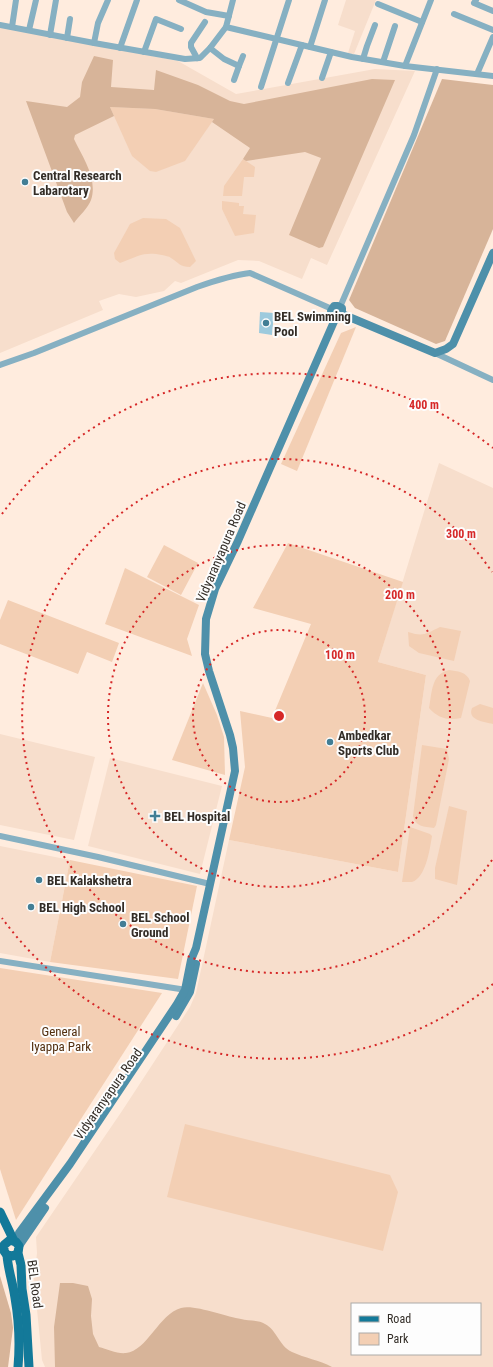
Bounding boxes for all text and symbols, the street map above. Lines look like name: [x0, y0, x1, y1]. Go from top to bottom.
place label: Central Research Labarotary: [33, 168, 122, 198]
marker: Central Research Labarotary: [20, 177, 30, 187]
place label: BEL Swimming Pool: [274, 309, 351, 339]
marker: BEL Swimming Pool: [261, 318, 271, 328]
text: 400 m: [409, 398, 439, 412]
street label: Vidyaranyapura Road: [193, 499, 249, 605]
text: 300 m: [446, 527, 476, 541]
text: 200 m: [385, 588, 415, 602]
text: 100 m: [325, 648, 355, 662]
centre of rings: [272, 709, 286, 723]
place label: Ambedkar Sports Club: [338, 728, 399, 758]
marker: Ambedkar Sports Club: [325, 737, 335, 747]
place label: BEL Hospital: [164, 809, 230, 824]
marker: BEL Hospital: [149, 810, 161, 822]
place label: BEL Kalakshetra: [47, 873, 132, 888]
marker: BEL Kalakshetra: [34, 875, 44, 885]
place label: BEL High School: [39, 900, 125, 915]
marker: BEL High School: [26, 902, 36, 912]
place label: BEL School Ground: [131, 910, 190, 940]
marker: BEL School Ground: [118, 919, 128, 929]
park label: General Iyappa Park: [31, 1024, 91, 1054]
street label: Vidyaranyapura Road: [71, 1046, 145, 1142]
street label: BEL Road: [24, 1259, 46, 1309]
legend: [351, 1303, 481, 1355]
text: Road: [387, 1312, 411, 1326]
text: Park: [387, 1332, 409, 1346]

